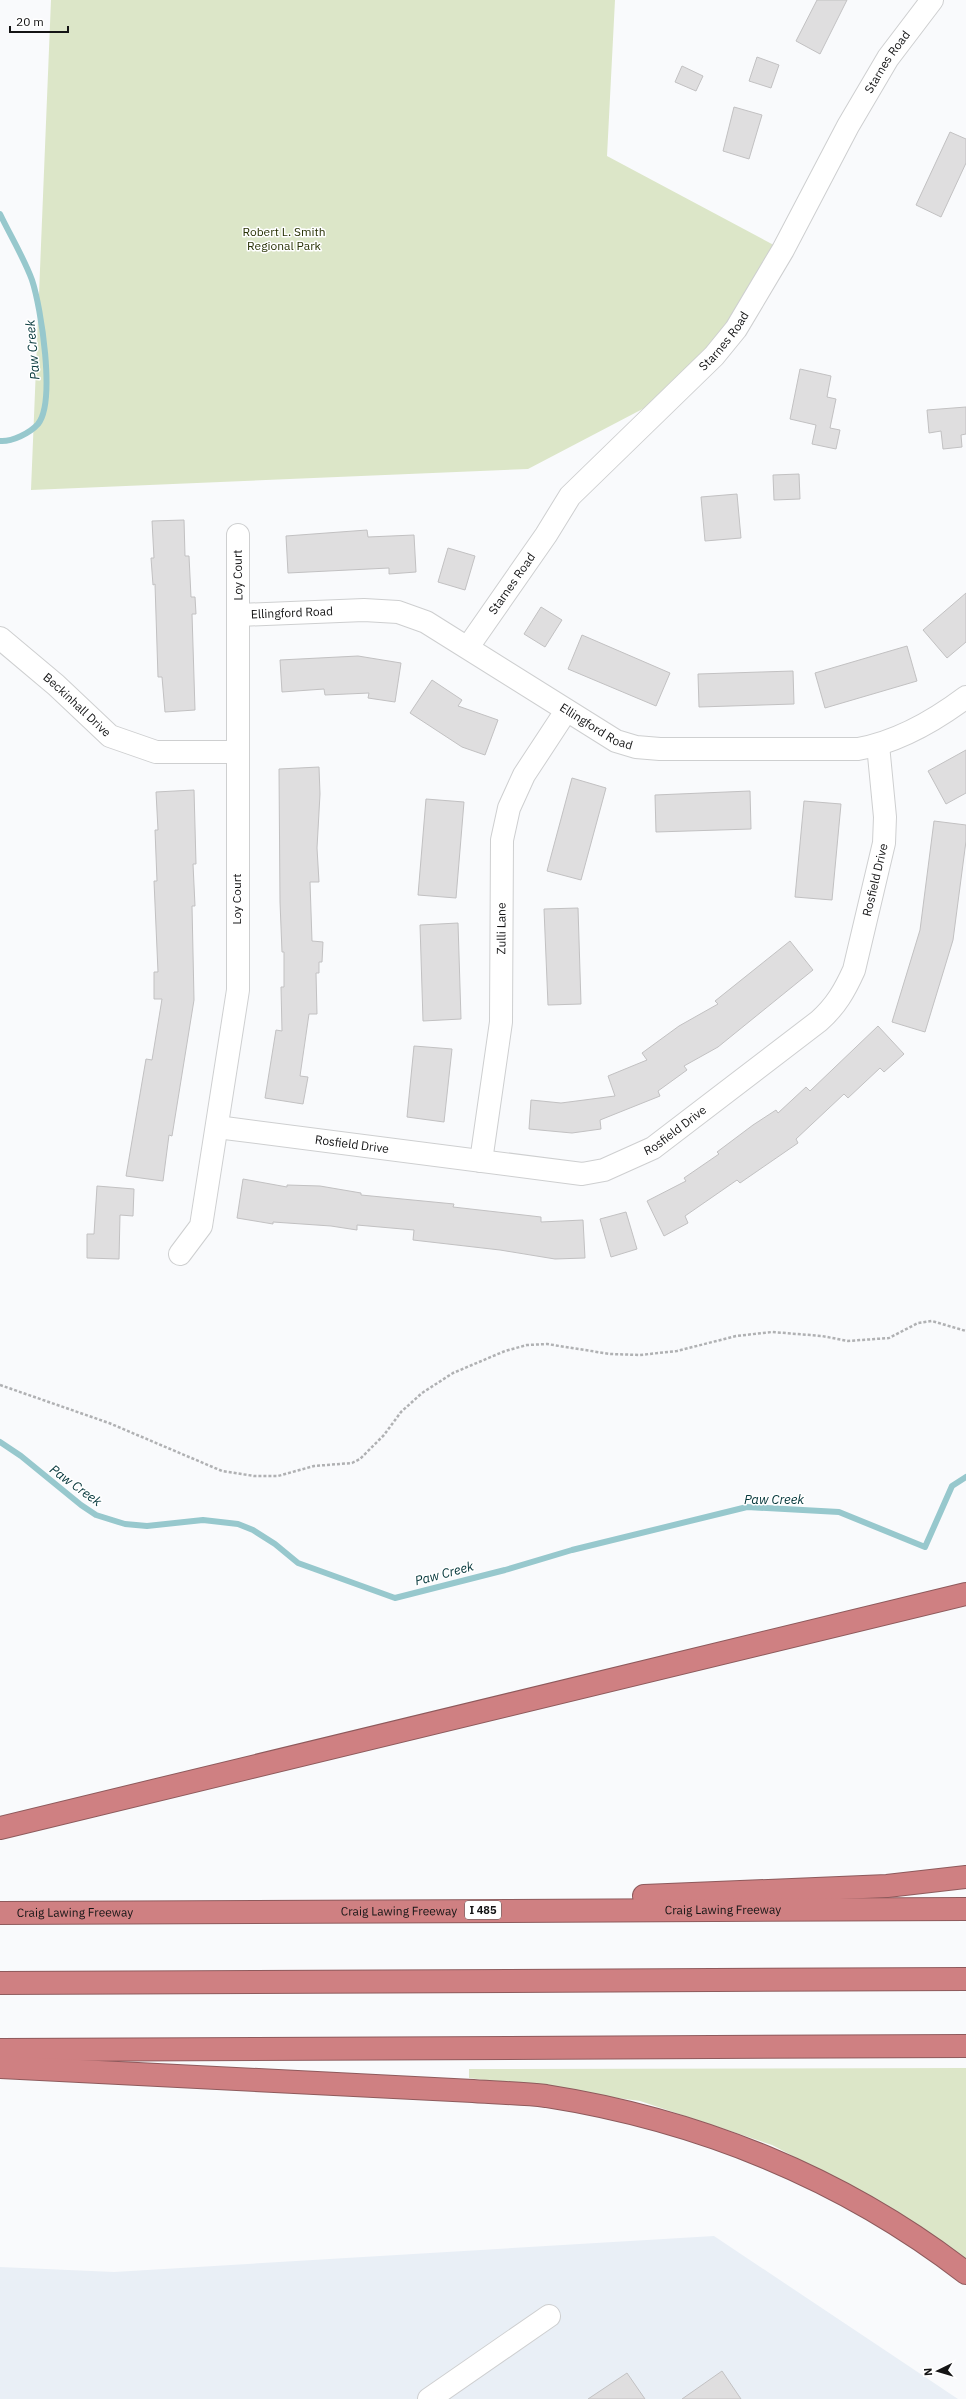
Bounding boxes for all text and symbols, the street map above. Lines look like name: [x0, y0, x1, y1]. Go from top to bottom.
scale bar: [10, 8, 68, 34]
text: 20 m: [16, 14, 44, 29]
street label: Starnes Road: [861, 28, 913, 96]
park label: Robert L. Smith Regional Park: [242, 224, 326, 253]
street label: Starnes Road: [696, 309, 752, 374]
water label: Paw Creek: [21, 319, 44, 381]
street label: Loy Court: [230, 549, 245, 601]
street label: Starnes Road: [485, 550, 538, 617]
street label: Ellingford Road: [251, 603, 333, 622]
street label: Beckinhall Drive: [40, 669, 114, 740]
street label: Ellingford Road: [557, 700, 635, 753]
street label: Rosfield Drive: [859, 841, 891, 918]
street label: Loy Court: [229, 873, 244, 925]
street label: Zulli Lane: [493, 902, 509, 954]
street label: Rosfield Drive: [641, 1102, 709, 1158]
street label: Rosfield Drive: [314, 1132, 390, 1156]
water label: Paw Creek: [46, 1461, 105, 1510]
water label: Paw Creek: [744, 1491, 804, 1508]
water label: Paw Creek: [413, 1557, 476, 1589]
road number: I 485: [465, 1901, 501, 1919]
street label: Craig Lawing Freeway: [665, 1902, 781, 1917]
street label: Craig Lawing Freeway: [341, 1903, 457, 1919]
street label: Craig Lawing Freeway: [17, 1904, 133, 1920]
north arrow: [918, 2351, 958, 2391]
text: N: [921, 2367, 935, 2376]

